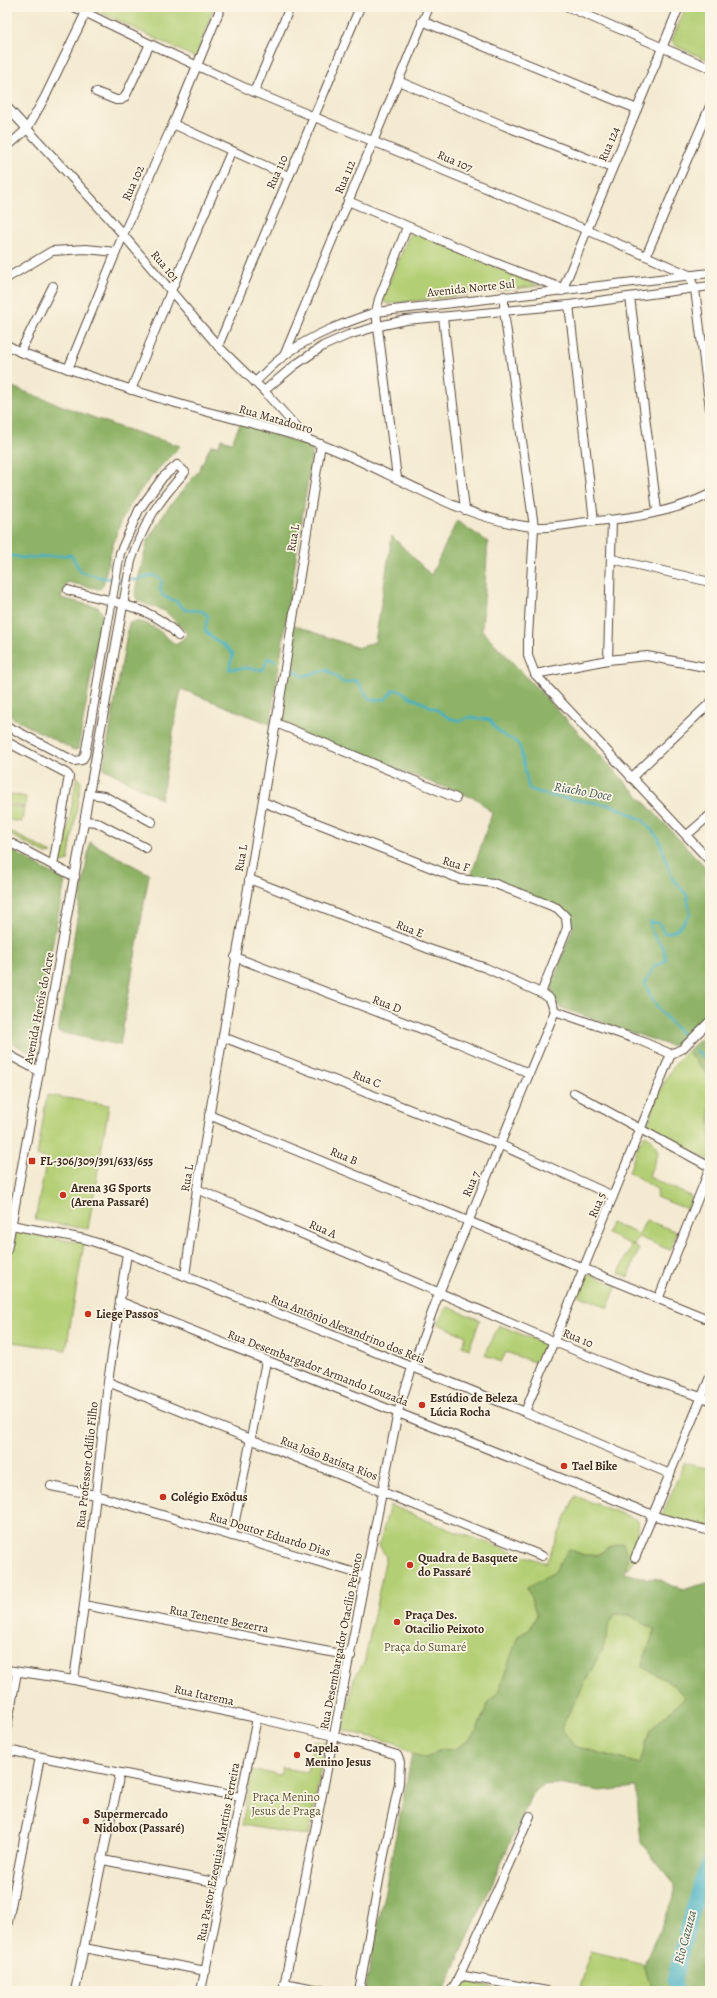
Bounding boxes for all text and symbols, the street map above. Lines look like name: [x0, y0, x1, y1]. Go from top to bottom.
street label: Rua 124: [594, 123, 624, 164]
street label: Rua 107: [435, 146, 476, 176]
street label: Rua 110: [262, 152, 292, 192]
street label: Rua 112: [331, 157, 359, 196]
street label: Rua 102: [118, 162, 148, 203]
street label: Rua 101: [147, 247, 183, 285]
street label: Avenida Norte Sul: [425, 275, 516, 301]
street label: Rua Matadouro: [237, 401, 315, 437]
street label: Rua L: [283, 522, 303, 553]
water label: Riacho Doce: [553, 778, 613, 804]
street label: Rua L: [231, 842, 251, 873]
street label: Rua F: [440, 852, 472, 876]
street label: Rua E: [394, 916, 426, 942]
street label: Avenida Heróis do Acre: [20, 951, 58, 1066]
street label: Rua D: [370, 991, 404, 1017]
street label: Rua C: [351, 1066, 383, 1092]
street label: Rua B: [328, 1143, 360, 1169]
place label: FL-306/309/391/633/655: [40, 1153, 153, 1169]
marker: FL-306/309/391/633/655: [27, 1156, 37, 1166]
street label: Rua L: [177, 1162, 197, 1193]
street label: Rua 7: [458, 1168, 484, 1199]
place label: Arena 3G Sports (Arena Passaré): [70, 1180, 151, 1210]
marker: Arena 3G Sports (Arena Passaré): [58, 1190, 68, 1200]
street label: Rua 5: [584, 1190, 610, 1220]
street label: Rua A: [307, 1216, 340, 1242]
street label: Rua Antônio Alexandrino dos Reis: [269, 1291, 428, 1367]
place label: Liege Passos: [96, 1306, 158, 1322]
marker: Liege Passos: [83, 1309, 93, 1319]
street label: Rua 10: [560, 1325, 596, 1351]
street label: Rua Desembargador Armando Louzada: [225, 1326, 411, 1410]
place label: Estúdio de Beleza Lúcia Rocha: [430, 1390, 518, 1420]
marker: Estúdio de Beleza Lúcia Rocha: [417, 1400, 427, 1410]
street label: Rua Professor Odílio Filho: [72, 1401, 102, 1529]
street label: Rua João Batista Rios: [278, 1432, 380, 1484]
place label: Tael Bike: [572, 1458, 618, 1474]
marker: Tael Bike: [559, 1461, 569, 1471]
place label: Colégio Exôdus: [171, 1489, 248, 1505]
marker: Colégio Exôdus: [158, 1492, 168, 1502]
street label: Rua Doutor Eduardo Dias: [207, 1508, 333, 1560]
place label: Quadra de Basquete do Passaré: [418, 1550, 518, 1580]
street label: Rua Desembargador Otacílio Peixoto: [316, 1551, 366, 1731]
marker: Quadra de Basquete do Passaré: [405, 1560, 415, 1570]
street label: Rua Tenente Bezerra: [168, 1602, 270, 1637]
place label: Praça Des. Otacilio Peixoto: [405, 1607, 484, 1637]
marker: Praça Des. Otacilio Peixoto: [392, 1617, 402, 1627]
park label: Praça do Sumaré: [384, 1639, 466, 1655]
street label: Rua Itarema: [173, 1681, 236, 1709]
place label: Capela Menino Jesus: [305, 1740, 371, 1770]
marker: Capela Menino Jesus: [292, 1750, 302, 1760]
street label: Rua Pastor Ezequias Martins Ferreira: [193, 1761, 243, 1943]
park label: Praça Menino Jesus de Praga: [251, 1789, 321, 1819]
place label: Supermercado Nidobox (Passaré): [94, 1806, 184, 1836]
marker: Supermercado Nidobox (Passaré): [81, 1816, 91, 1826]
water label: Rio Cazuza: [670, 1908, 700, 1966]

